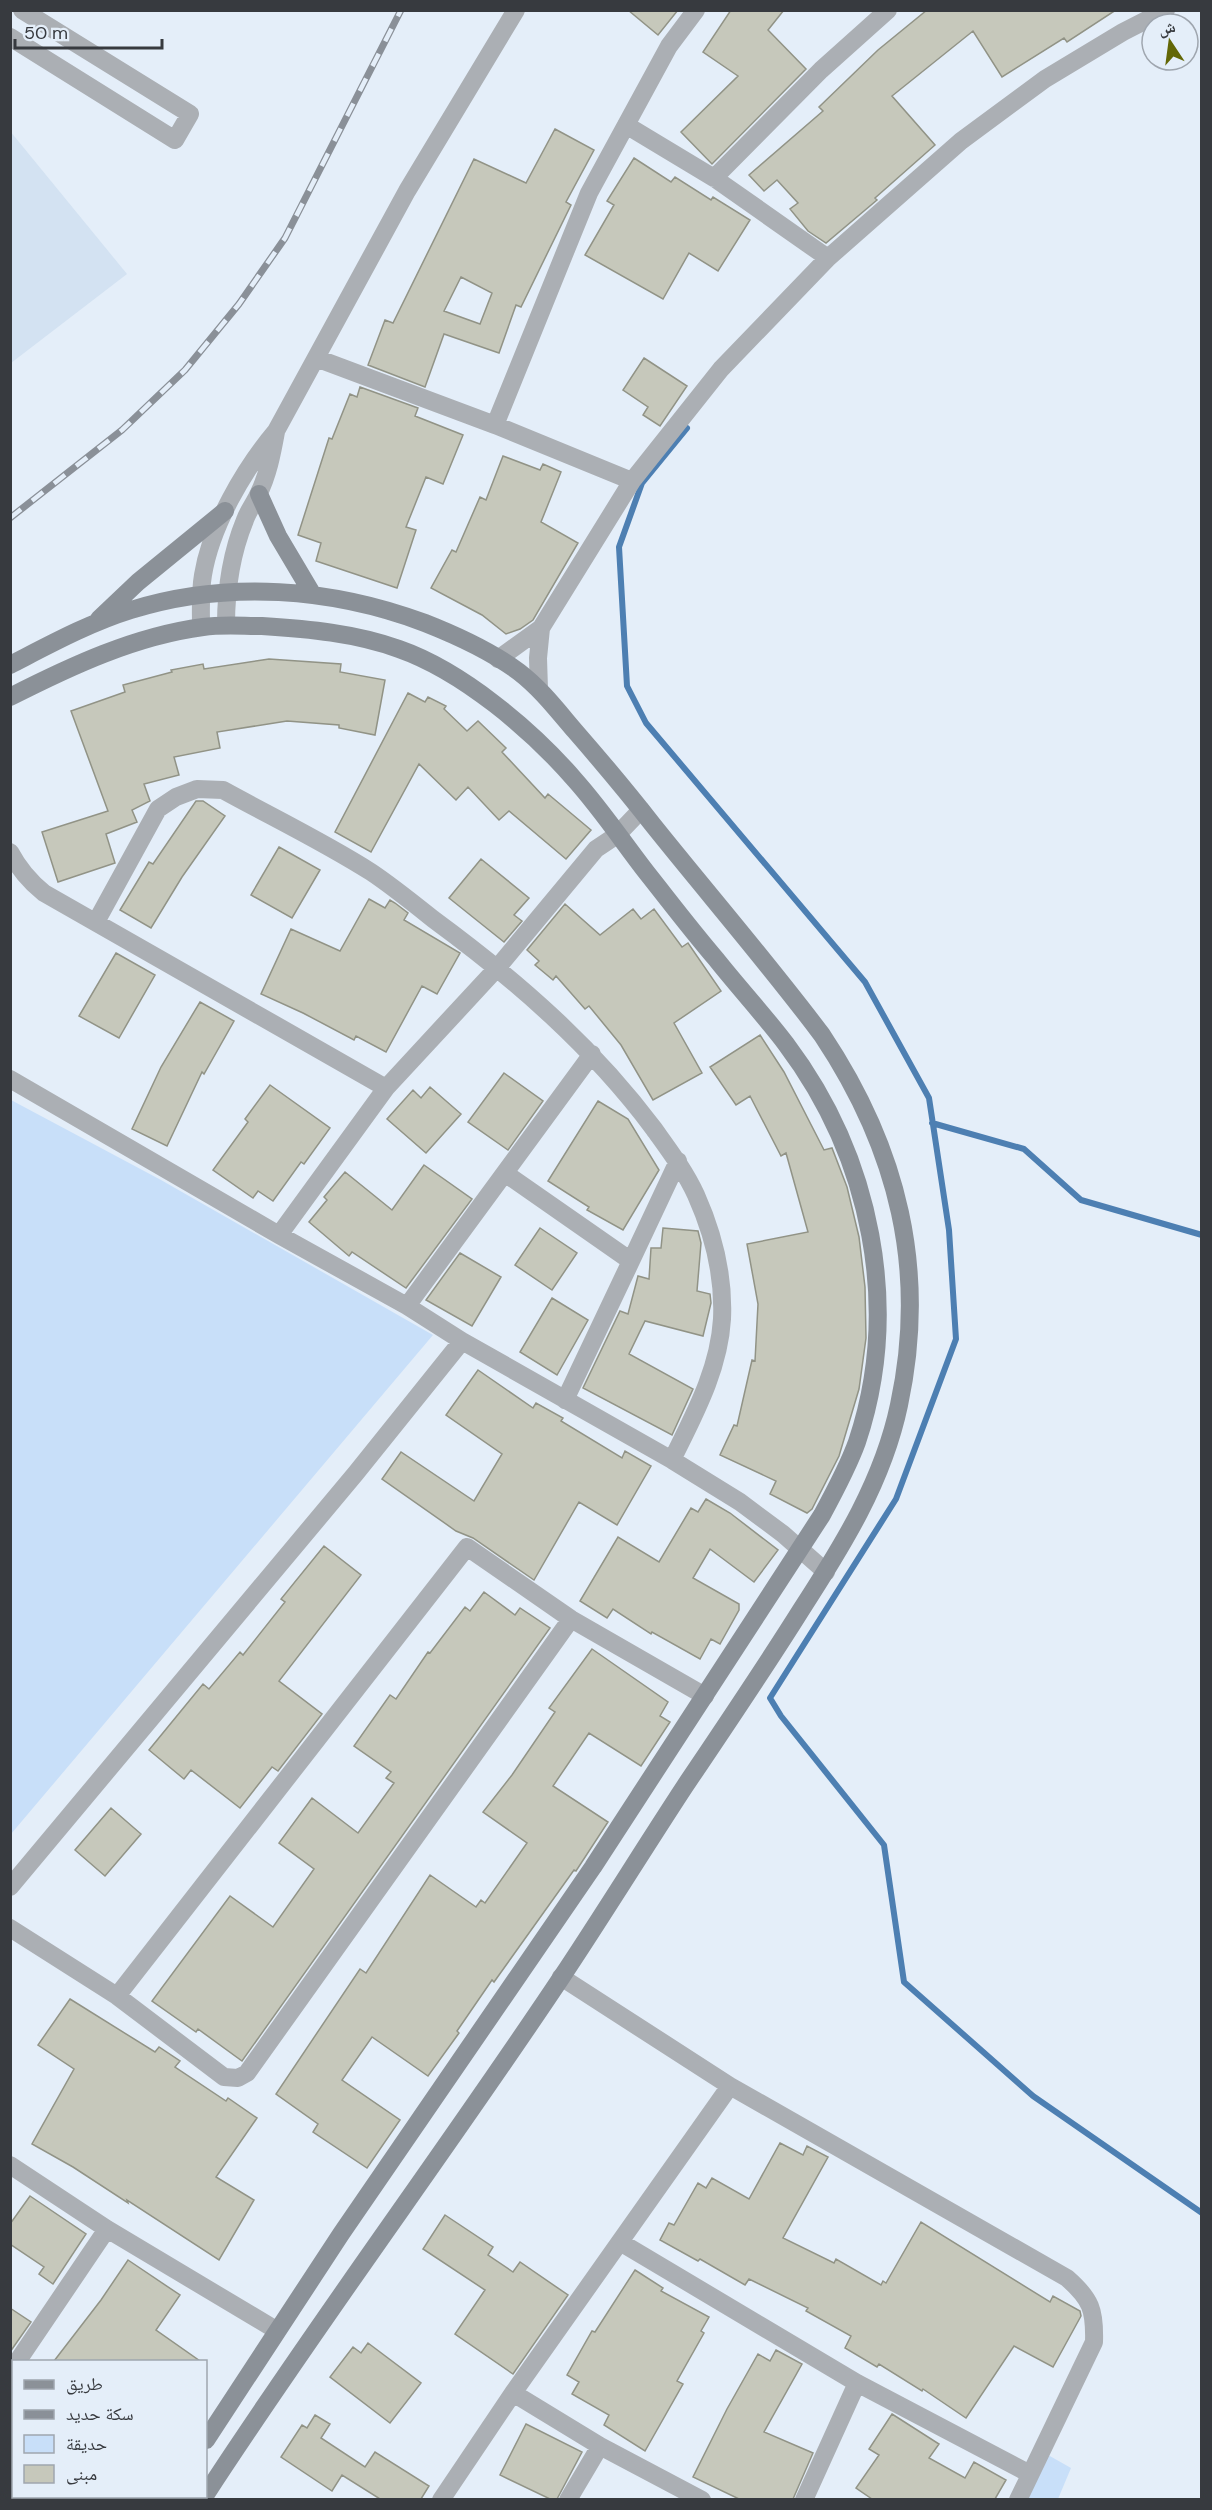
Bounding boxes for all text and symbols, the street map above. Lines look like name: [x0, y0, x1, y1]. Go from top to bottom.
scale bar: [15, 12, 162, 50]
north arrow: [1140, 12, 1200, 72]
text: ش: [1156, 16, 1177, 40]
text: 50 m: [24, 21, 68, 45]
legend: [12, 2360, 207, 2498]
text: طريق: [66, 2372, 103, 2396]
text: سكة حديد: [66, 2402, 134, 2426]
text: حديقة: [66, 2432, 107, 2456]
text: مبنى: [66, 2462, 97, 2486]

